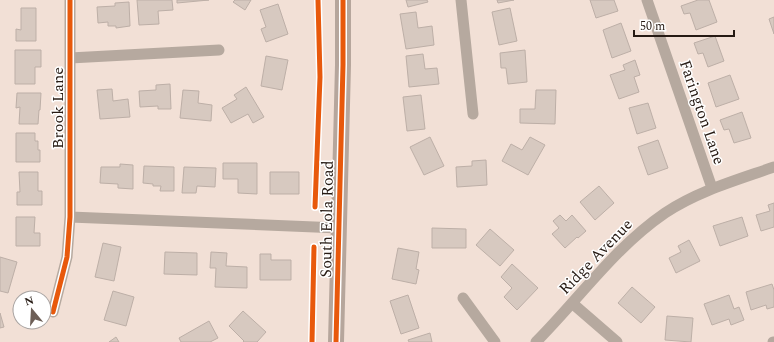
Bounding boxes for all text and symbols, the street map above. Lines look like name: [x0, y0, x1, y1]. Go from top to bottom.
scale bar: [634, 12, 734, 38]
text: 50 m: [640, 17, 665, 36]
street label: Farington Lane: [673, 57, 731, 168]
street label: Brook Lane: [46, 67, 70, 149]
street label: South Eola Road: [314, 160, 340, 278]
street label: Ridge Avenue: [553, 213, 638, 300]
north arrow: [12, 290, 52, 330]
text: N: [22, 291, 36, 310]

